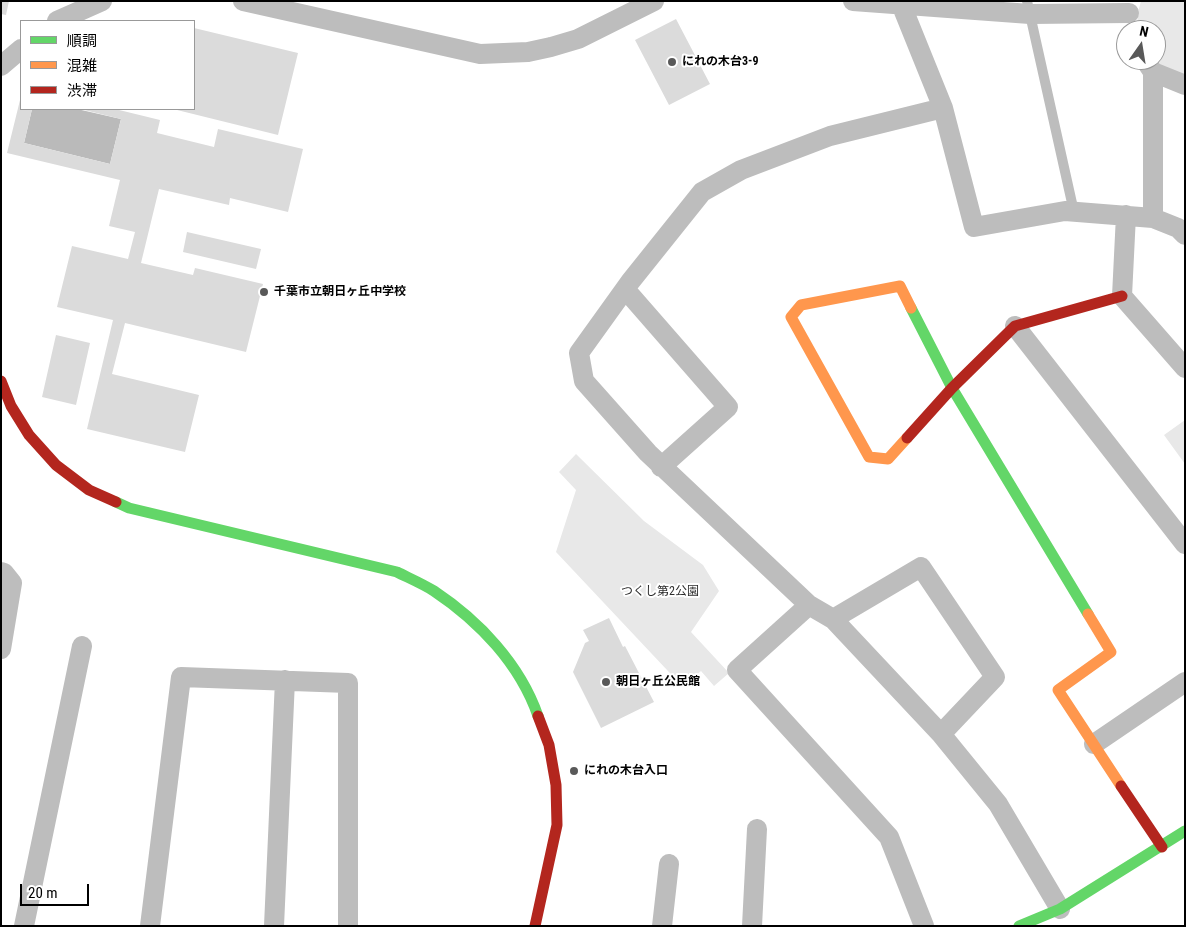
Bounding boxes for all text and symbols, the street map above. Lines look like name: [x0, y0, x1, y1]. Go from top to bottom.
legend: [20, 20, 195, 110]
north arrow: [1116, 20, 1166, 70]
text: N: [1138, 23, 1150, 40]
text: 順調: [67, 32, 97, 50]
place label: にれの木台3-9: [682, 55, 758, 69]
marker: にれの木台3-9: [666, 56, 678, 68]
text: 混雑: [67, 57, 97, 75]
text: 渋滞: [67, 82, 97, 100]
place label: 千葉市立朝日ヶ丘中学校: [274, 285, 406, 299]
marker: 千葉市立朝日ヶ丘中学校: [258, 286, 270, 298]
park label: つくし第2公園: [621, 585, 699, 599]
place label: 朝日ヶ丘公民館: [616, 675, 700, 689]
marker: 朝日ヶ丘公民館: [600, 676, 612, 688]
place label: にれの木台入口: [584, 764, 668, 778]
marker: にれの木台入口: [568, 765, 580, 777]
scale bar: [22, 874, 91, 906]
text: 20 m: [28, 884, 58, 902]

